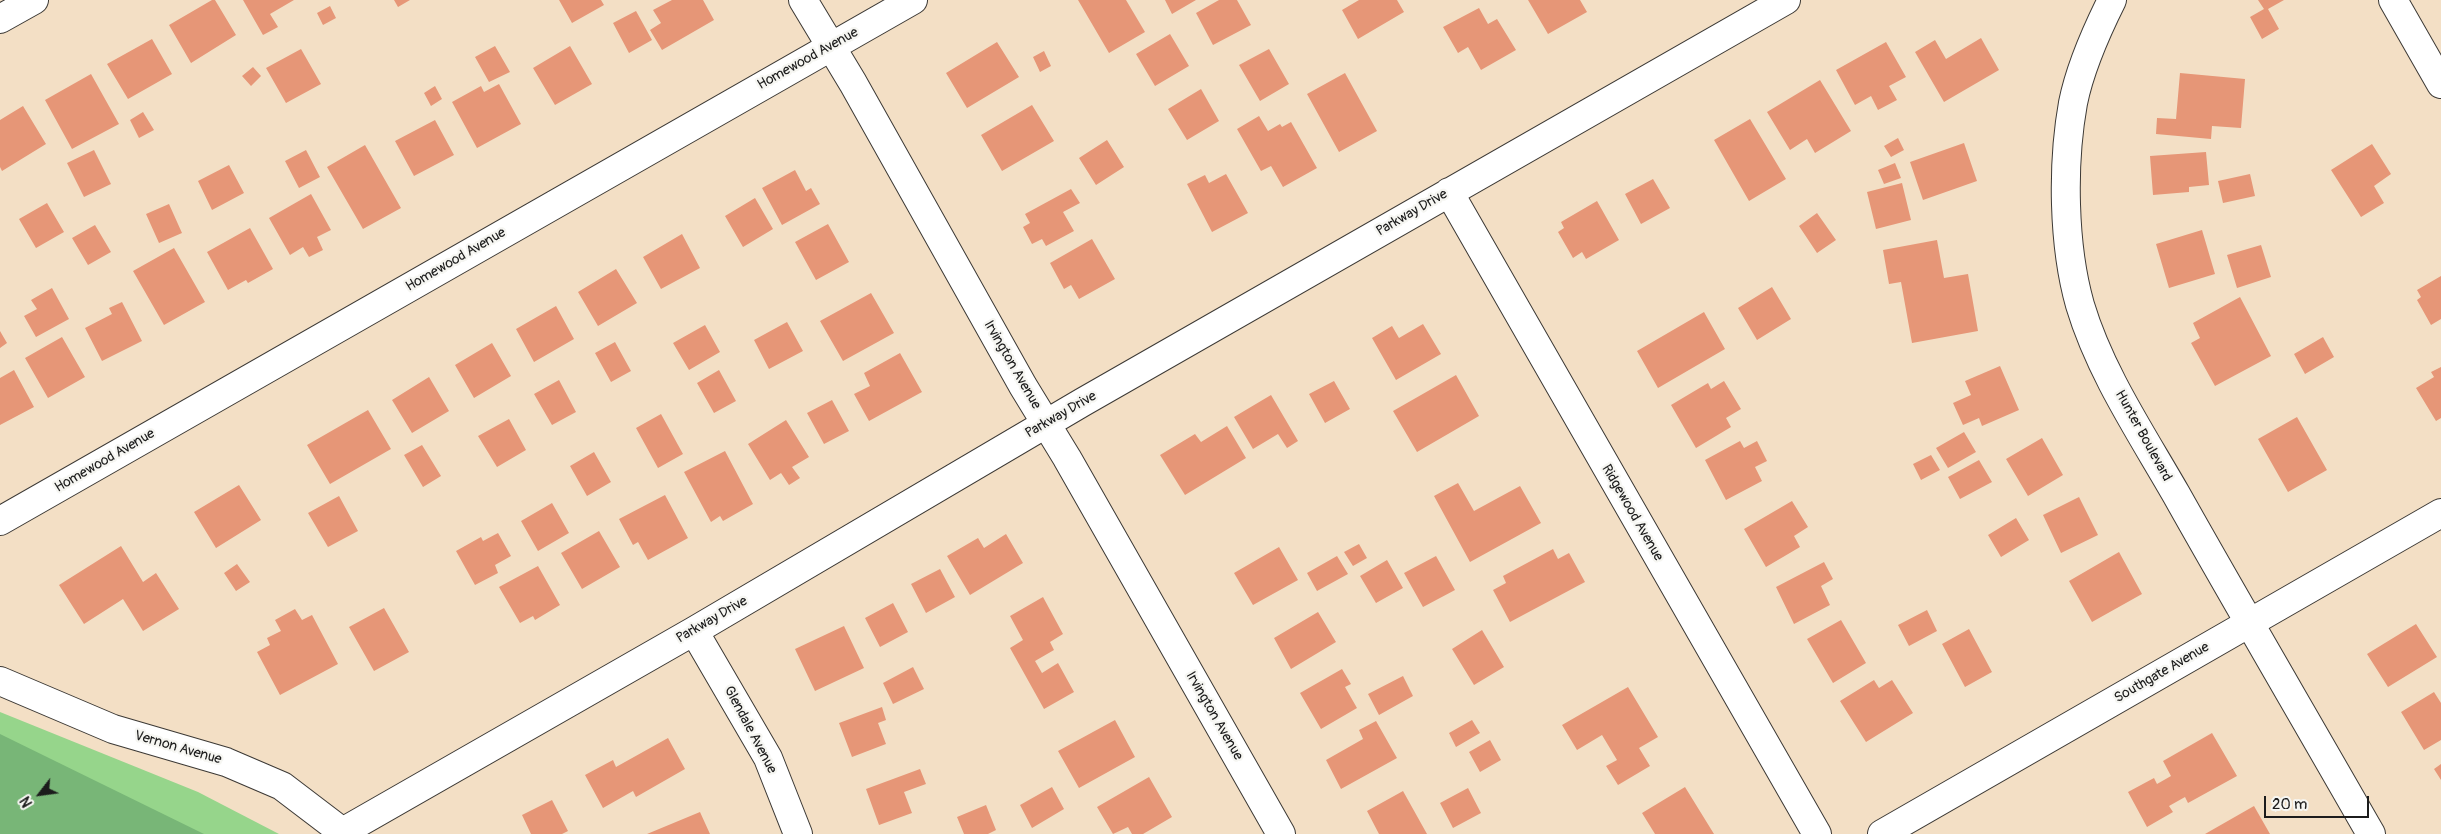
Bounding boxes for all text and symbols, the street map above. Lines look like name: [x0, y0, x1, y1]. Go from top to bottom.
street label: Homewood Avenue: [755, 24, 861, 94]
street label: Parkway Drive: [1373, 186, 1451, 240]
street label: Homewood Avenue: [403, 225, 509, 295]
street label: Irvington Avenue: [980, 318, 1044, 412]
street label: Parkway Drive: [1022, 388, 1100, 442]
street label: Hunter Boulevard: [2111, 388, 2175, 484]
street label: Homewood Avenue: [52, 426, 158, 496]
street label: Ridgewood Avenue: [1598, 462, 1666, 564]
street label: Parkway Drive: [673, 593, 751, 647]
street label: Southgate Avenue: [2112, 639, 2212, 707]
street label: Irvington Avenue: [1182, 669, 1246, 763]
street label: Glendale Avenue: [720, 683, 780, 777]
street label: Vernon Avenue: [132, 728, 224, 768]
north arrow: [15, 769, 65, 819]
scale bar: [2266, 786, 2371, 818]
text: N: [17, 793, 36, 810]
text: 20 m: [2272, 795, 2307, 814]

